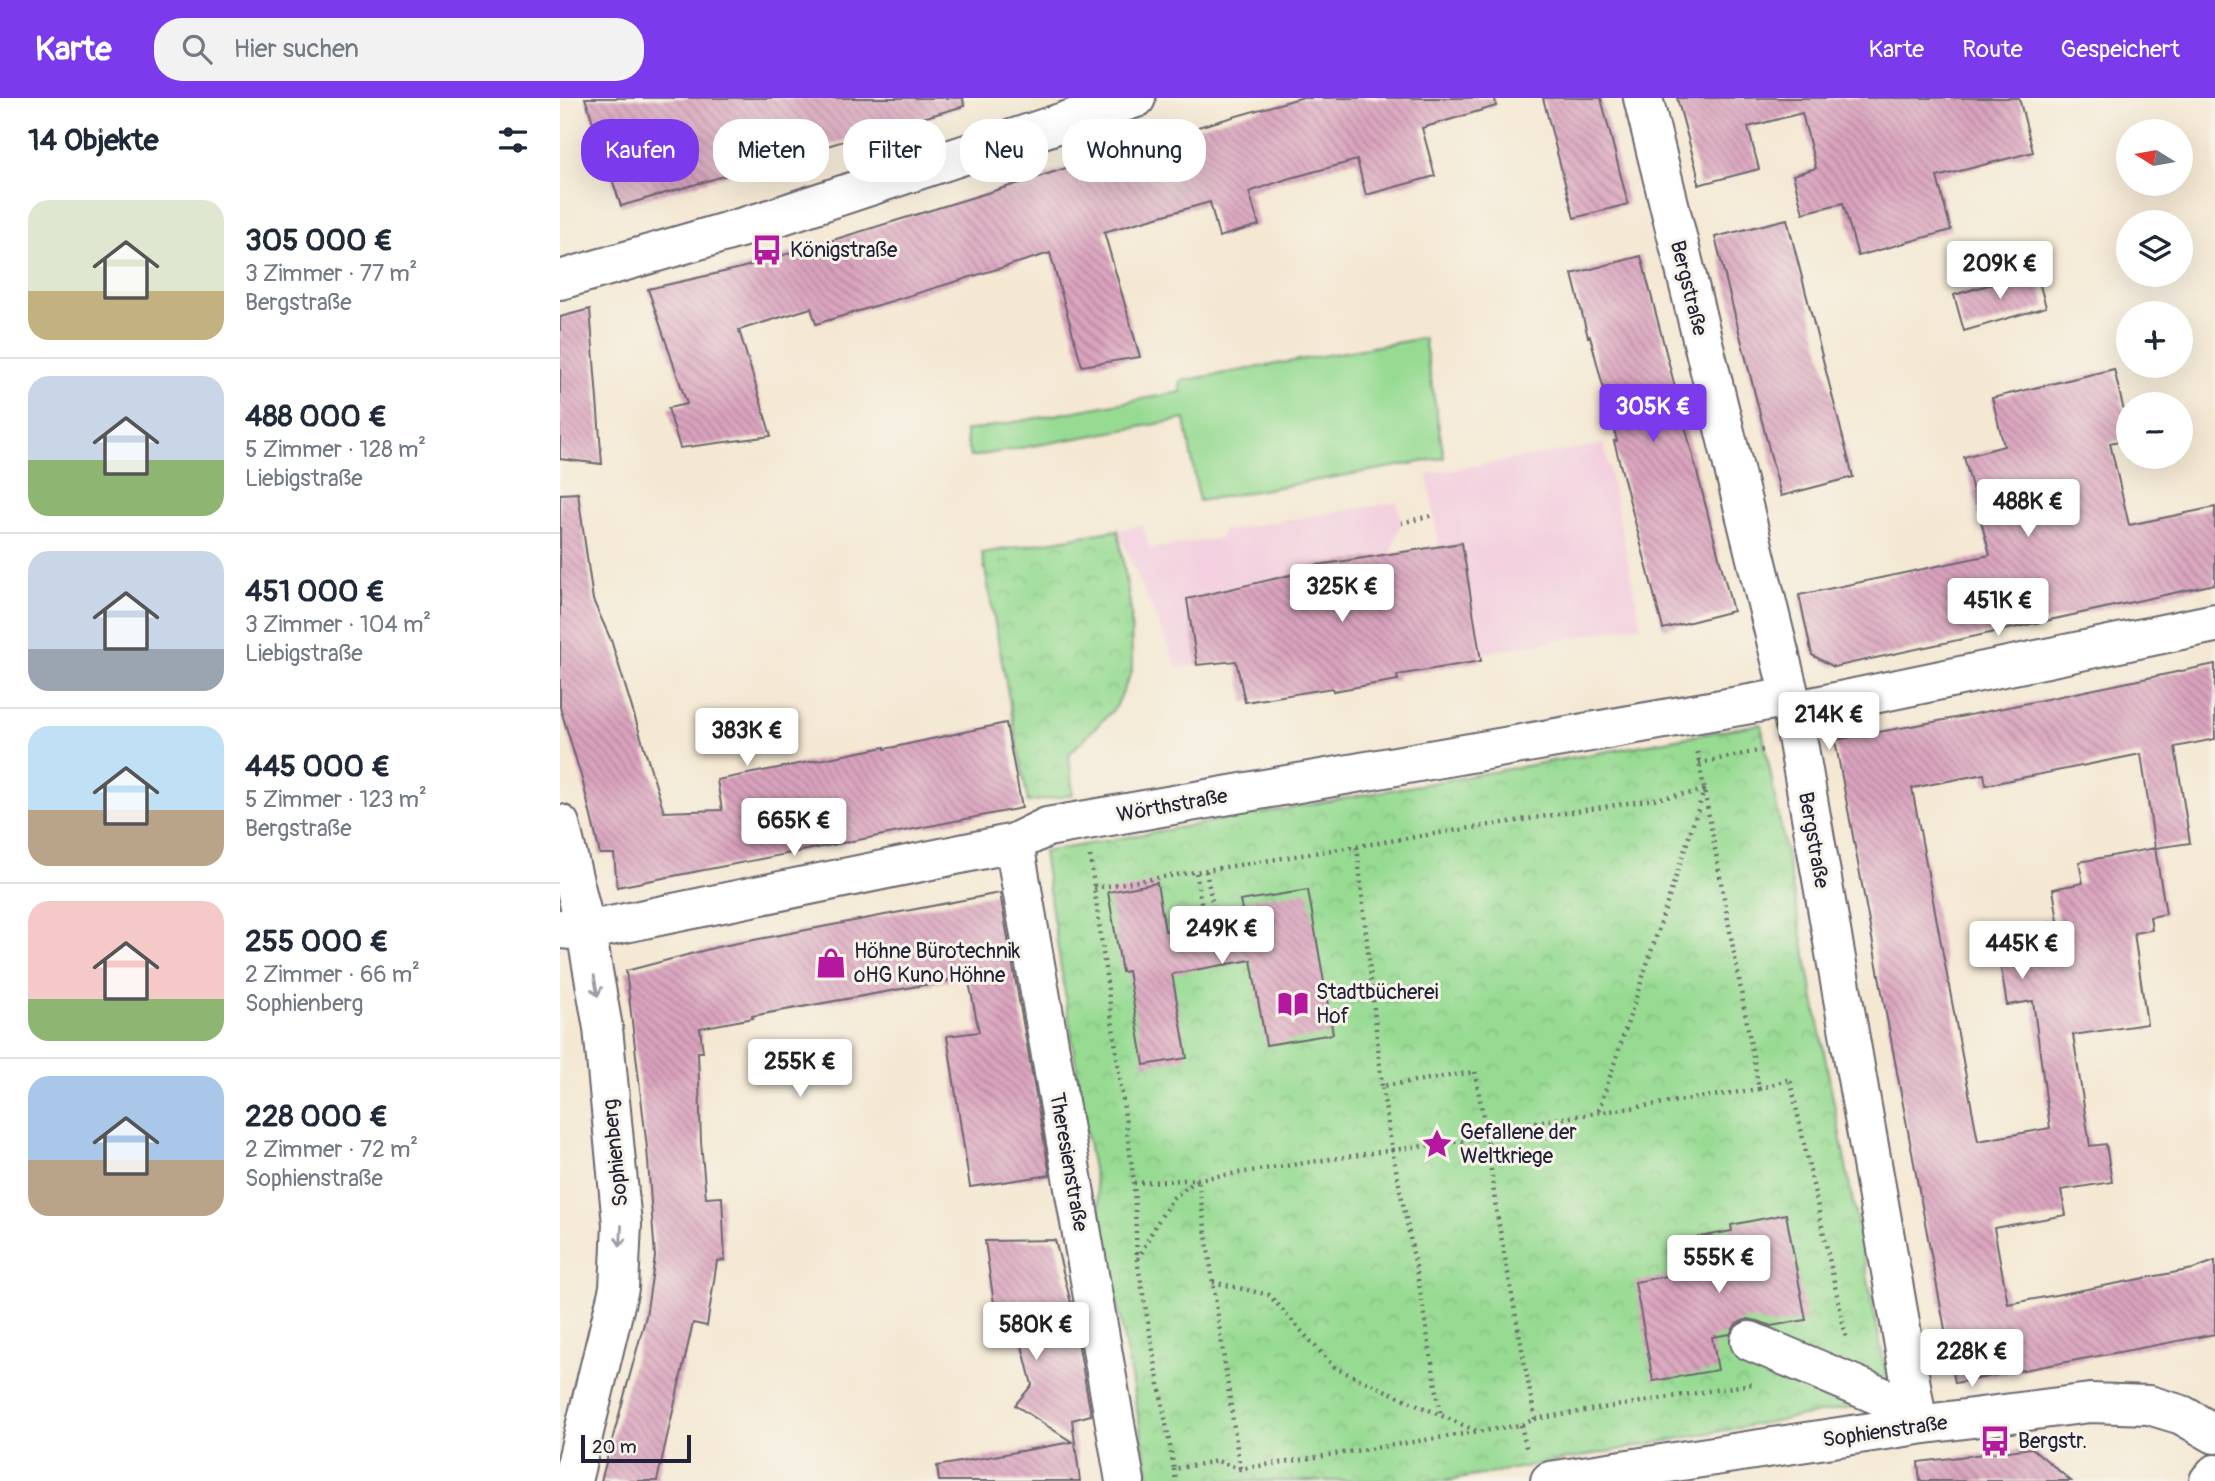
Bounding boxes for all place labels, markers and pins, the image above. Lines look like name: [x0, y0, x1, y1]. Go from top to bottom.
bus stop icon: Königstraße: [750, 233, 784, 267]
place label: Königstraße: [790, 237, 898, 264]
pin: 209K €: [1943, 242, 2057, 301]
pin: 305K €: [1596, 384, 1710, 444]
pin: 488K €: [1971, 480, 2085, 539]
pin: 325K €: [1285, 564, 1399, 624]
pin: 451K €: [1941, 578, 2055, 638]
pin: 214K €: [1772, 692, 1886, 752]
pin: 383K €: [690, 708, 804, 768]
pin: 665K €: [737, 798, 851, 858]
pin: 249K €: [1165, 906, 1279, 966]
pin: 445K €: [1965, 922, 2079, 981]
place label: Höhne Bürotechnik oHG Kuno Höhne: [854, 938, 1020, 989]
shop icon: Höhne Bürotechnik oHG Kuno Höhne: [814, 946, 848, 980]
place label: Stadtbücherei Hof: [1316, 979, 1439, 1030]
library icon: Stadtbücherei Hof: [1276, 987, 1310, 1021]
pin: 255K €: [743, 1040, 857, 1099]
place label: Gefallene der Weltkriege: [1460, 1119, 1577, 1170]
place icon: Gefallene der Weltkriege: [1420, 1127, 1454, 1161]
pin: 555K €: [1662, 1236, 1776, 1295]
pin: 580K €: [979, 1302, 1093, 1362]
pin: 228K €: [1915, 1330, 2029, 1389]
bus stop icon: Bergstr.: [1978, 1424, 2012, 1458]
place label: Bergstr.: [2018, 1428, 2087, 1455]

